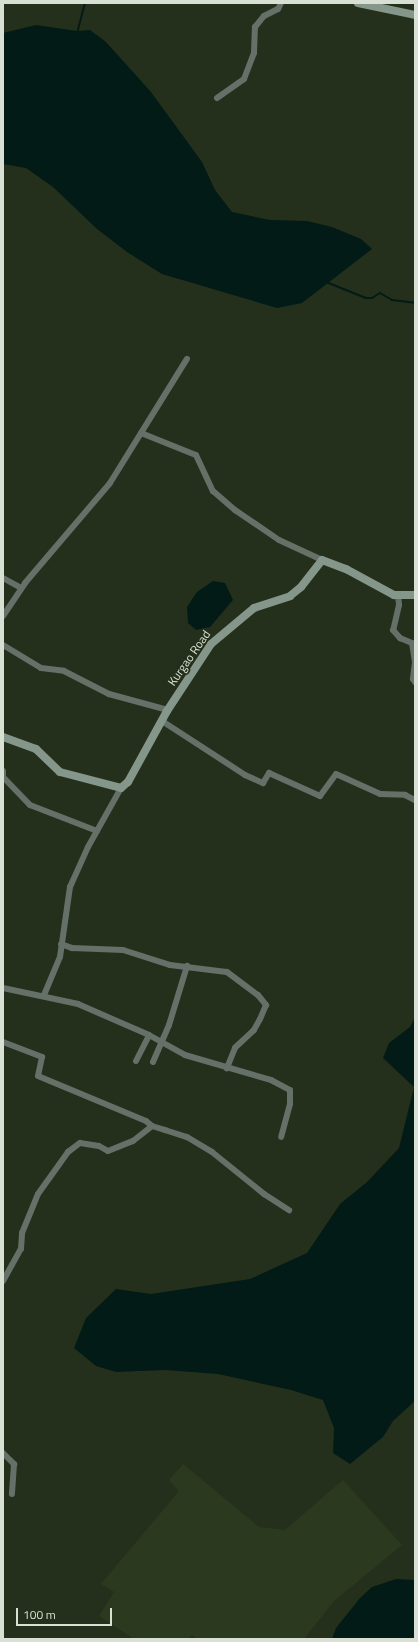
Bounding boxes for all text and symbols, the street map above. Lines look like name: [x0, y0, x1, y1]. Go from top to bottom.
street label: Kurgao Road: [165, 628, 213, 688]
scale bar: [18, 1600, 114, 1626]
text: 100 m: [23, 1605, 56, 1624]

